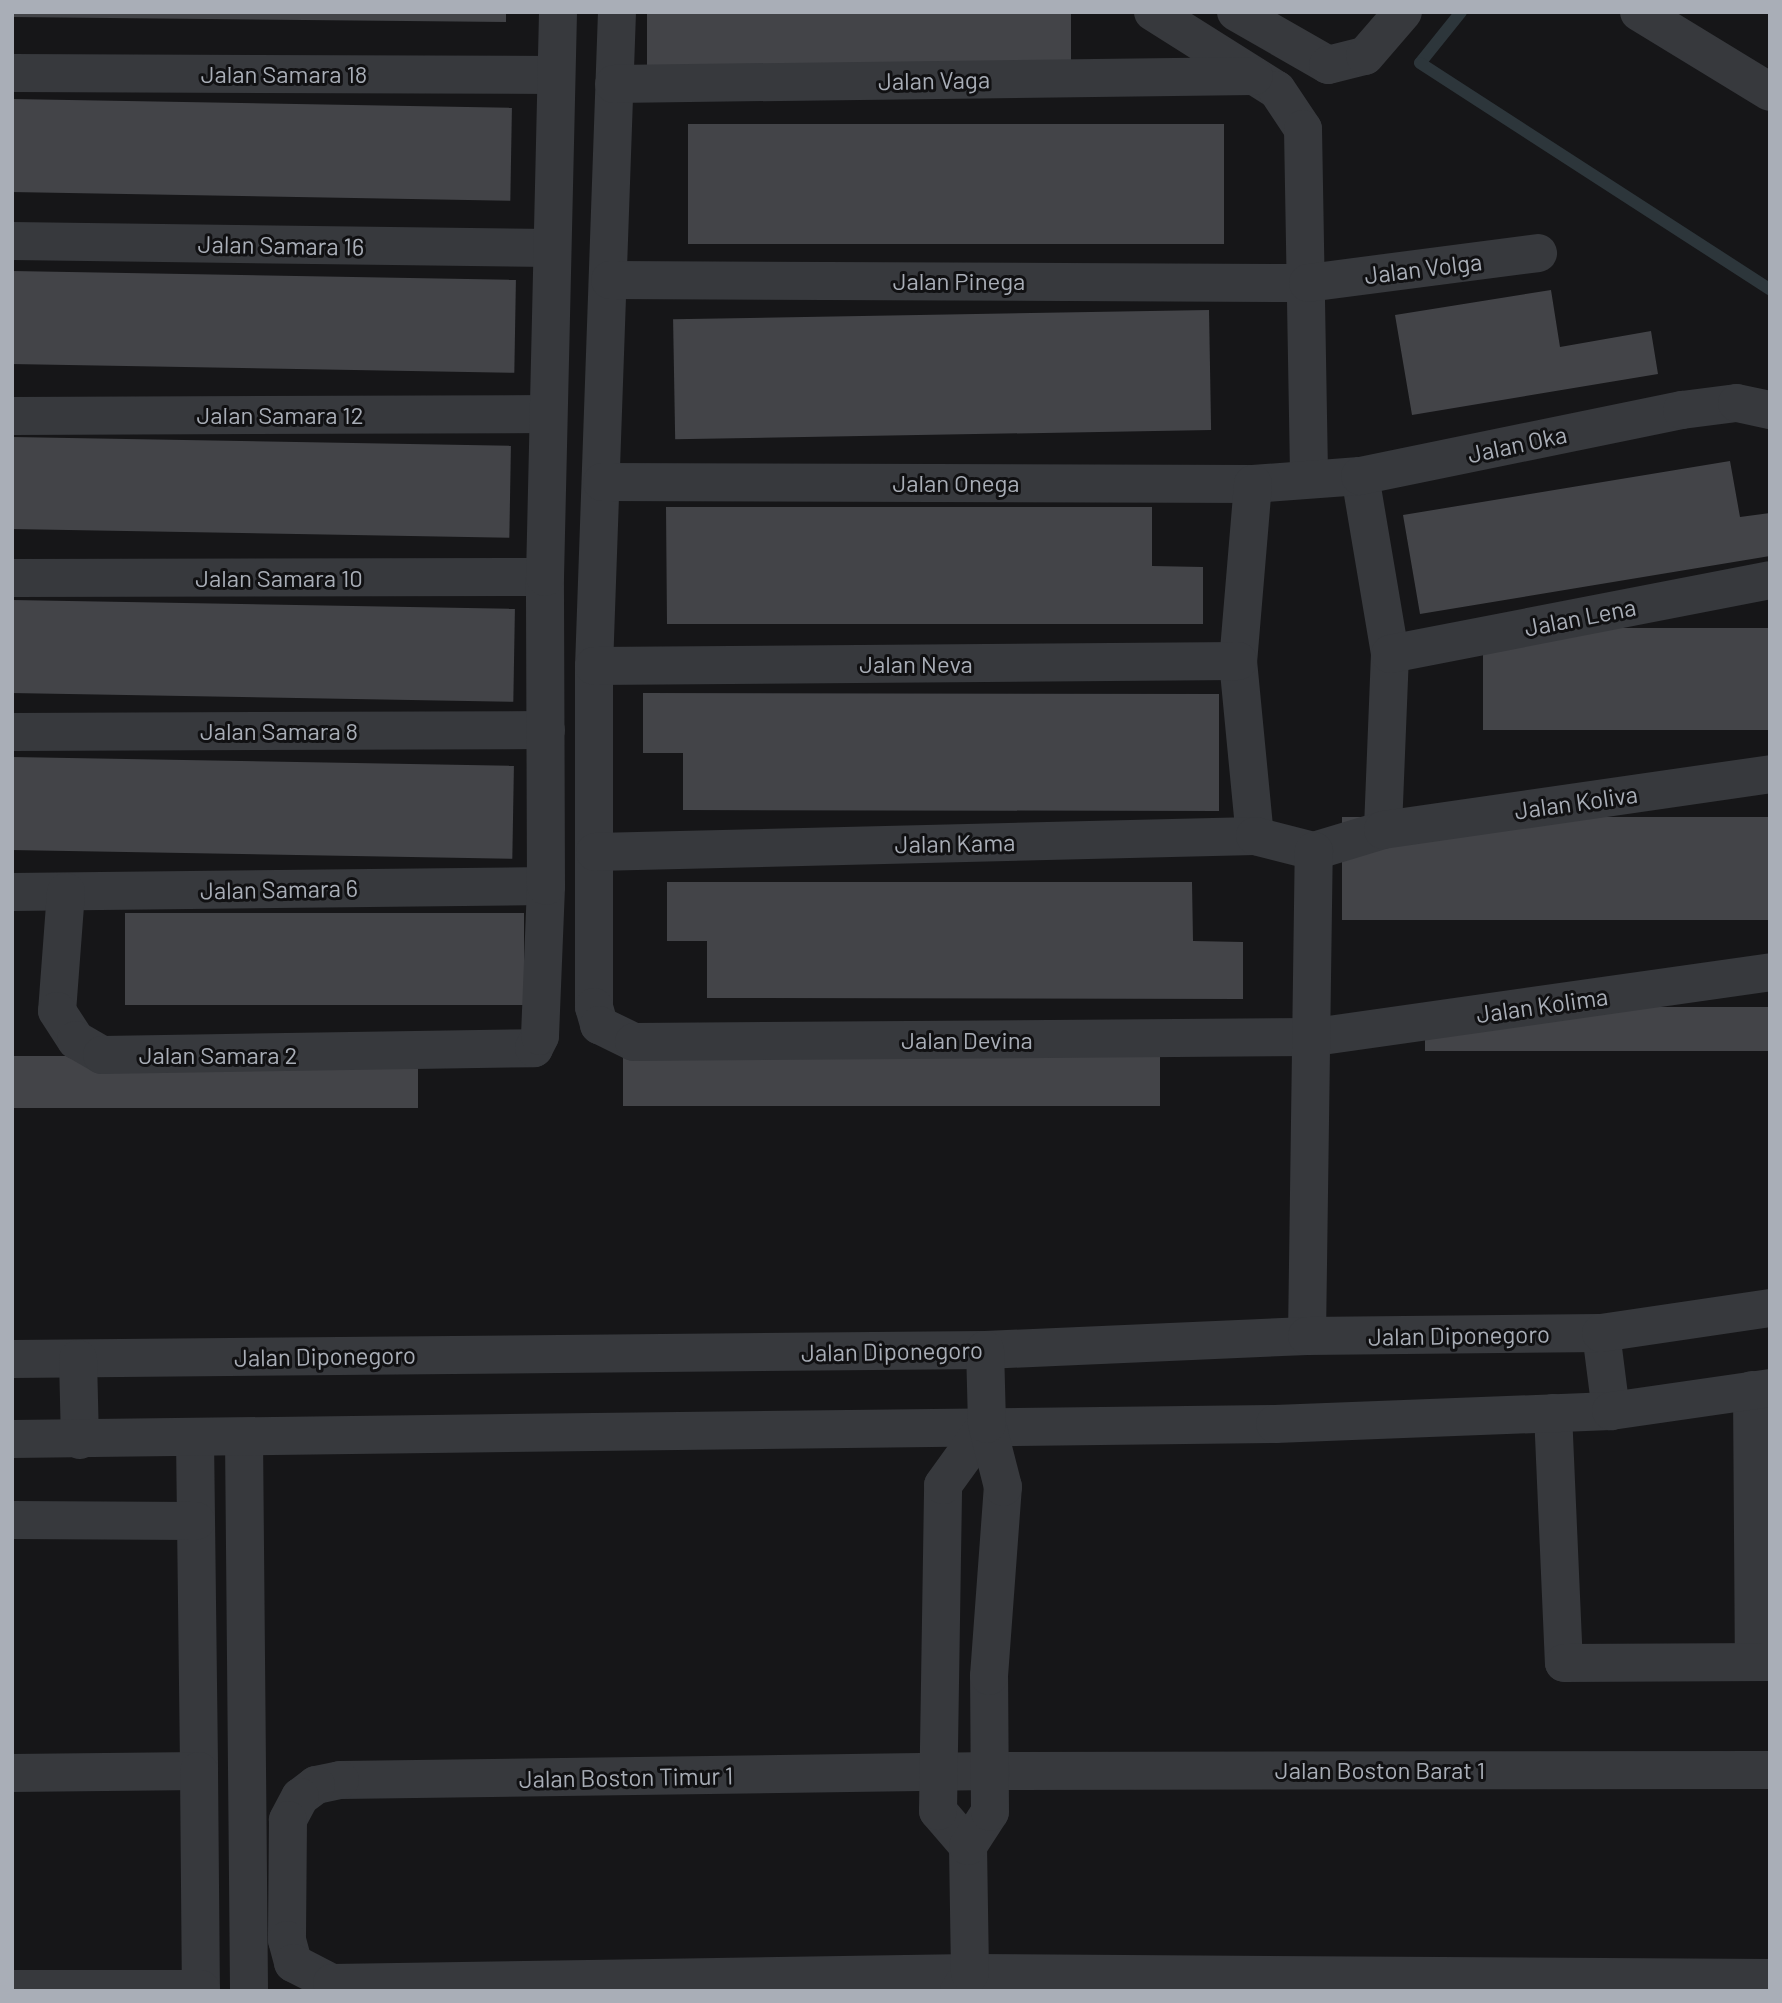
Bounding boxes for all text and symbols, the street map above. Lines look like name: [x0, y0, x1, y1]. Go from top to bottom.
street label: Jalan Samara 18: [201, 60, 367, 88]
street label: Jalan Vaga: [878, 65, 990, 95]
street label: Jalan Samara 16: [198, 229, 364, 261]
street label: Jalan Volga: [1363, 246, 1483, 290]
street label: Jalan Pinega: [893, 267, 1025, 295]
street label: Jalan Samara 12: [197, 401, 363, 429]
street label: Jalan Oka: [1465, 419, 1569, 469]
street label: Jalan Onega: [892, 469, 1020, 497]
street label: Jalan Samara 10: [195, 564, 363, 592]
street label: Jalan Lena: [1522, 592, 1638, 642]
street label: Jalan Neva: [859, 650, 973, 678]
street label: Jalan Samara 8: [200, 717, 358, 745]
street label: Jalan Koliva: [1513, 779, 1639, 825]
street label: Jalan Kama: [894, 828, 1016, 858]
street label: Jalan Samara 6: [200, 873, 358, 905]
street label: Jalan Kolima: [1474, 982, 1610, 1028]
street label: Jalan Devina: [901, 1026, 1033, 1054]
street label: Jalan Samara 2: [139, 1041, 297, 1069]
street label: Jalan Diponegoro: [1368, 1319, 1550, 1351]
street label: Jalan Diponegoro: [801, 1335, 983, 1367]
street label: Jalan Diponegoro: [234, 1340, 416, 1372]
street label: Jalan Boston Barat 1: [1275, 1756, 1485, 1784]
street label: Jalan Boston Timur 1: [518, 1761, 734, 1793]

